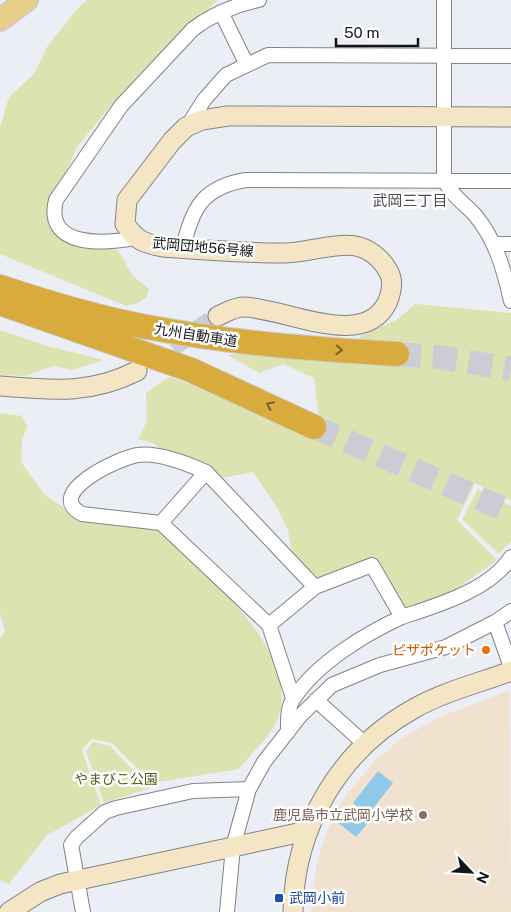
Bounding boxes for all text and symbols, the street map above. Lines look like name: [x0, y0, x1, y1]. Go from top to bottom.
scale bar: [336, 15, 418, 47]
text: 50 m: [344, 24, 379, 41]
district label: 武岡三丁目: [372, 192, 448, 209]
street label: 武岡団地56号線: [152, 235, 254, 259]
street label: 九州自動車道: [153, 321, 239, 349]
one-way arrow: [335, 345, 343, 356]
one-way arrow: [266, 401, 275, 412]
place label: ピザポケット: [392, 642, 476, 658]
marker: ピザポケット: [480, 644, 492, 656]
park label: やまびこ公園: [74, 771, 158, 787]
place label: 鹿児島市立武岡小学校: [273, 807, 413, 823]
marker: 鹿児島市立武岡小学校: [417, 809, 429, 821]
north arrow: [446, 847, 496, 897]
text: N: [473, 869, 492, 886]
place label: 武岡小前: [289, 890, 345, 906]
marker: 武岡小前: [273, 892, 285, 904]

